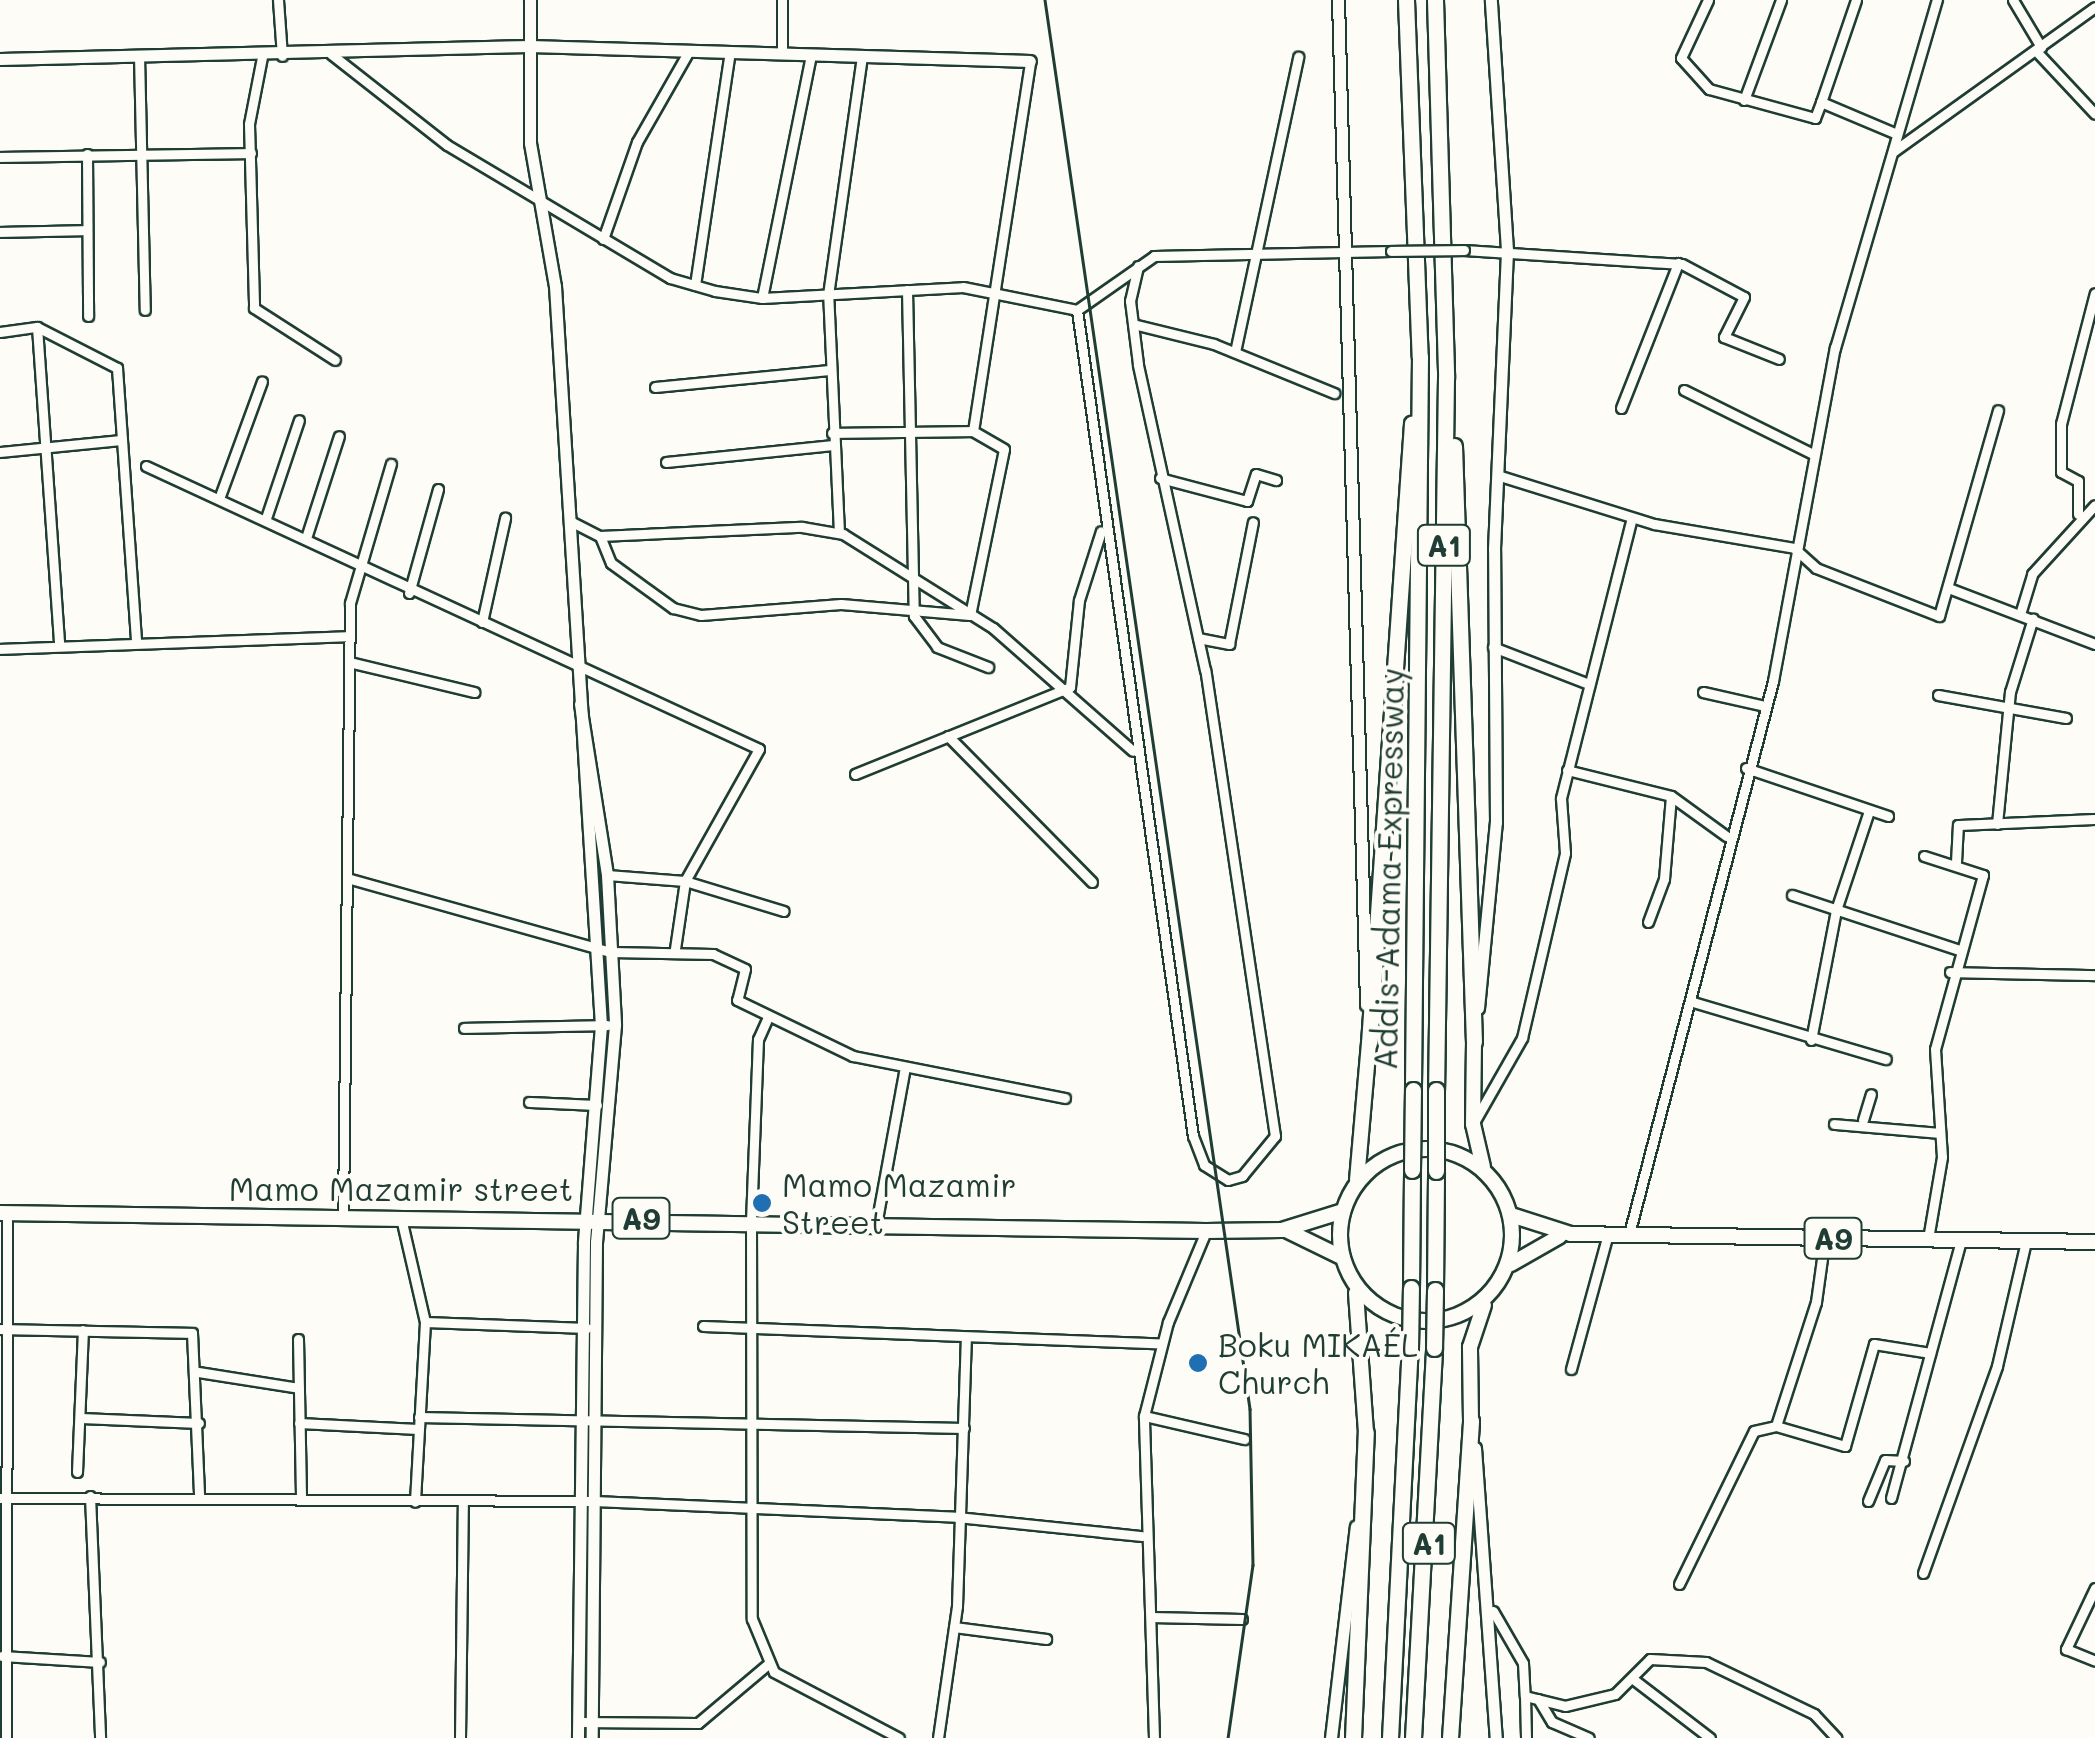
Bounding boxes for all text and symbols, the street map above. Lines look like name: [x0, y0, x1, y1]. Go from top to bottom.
road number: A1: [1416, 520, 1472, 570]
street label: Addis-Adama Expressway: [1365, 667, 1411, 1071]
place label: Mamo Mazamir Street: [782, 1166, 1017, 1241]
street label: Mamo Mazamir street: [229, 1169, 573, 1207]
marker: Mamo Mazamir Street: [751, 1192, 773, 1214]
road number: A9: [611, 1193, 671, 1243]
road number: A9: [1803, 1213, 1863, 1263]
place label: Boku MIKAÉL Church: [1218, 1326, 1418, 1401]
marker: Boku MIKAÉL Church: [1187, 1352, 1209, 1374]
road number: A1: [1402, 1518, 1456, 1568]

